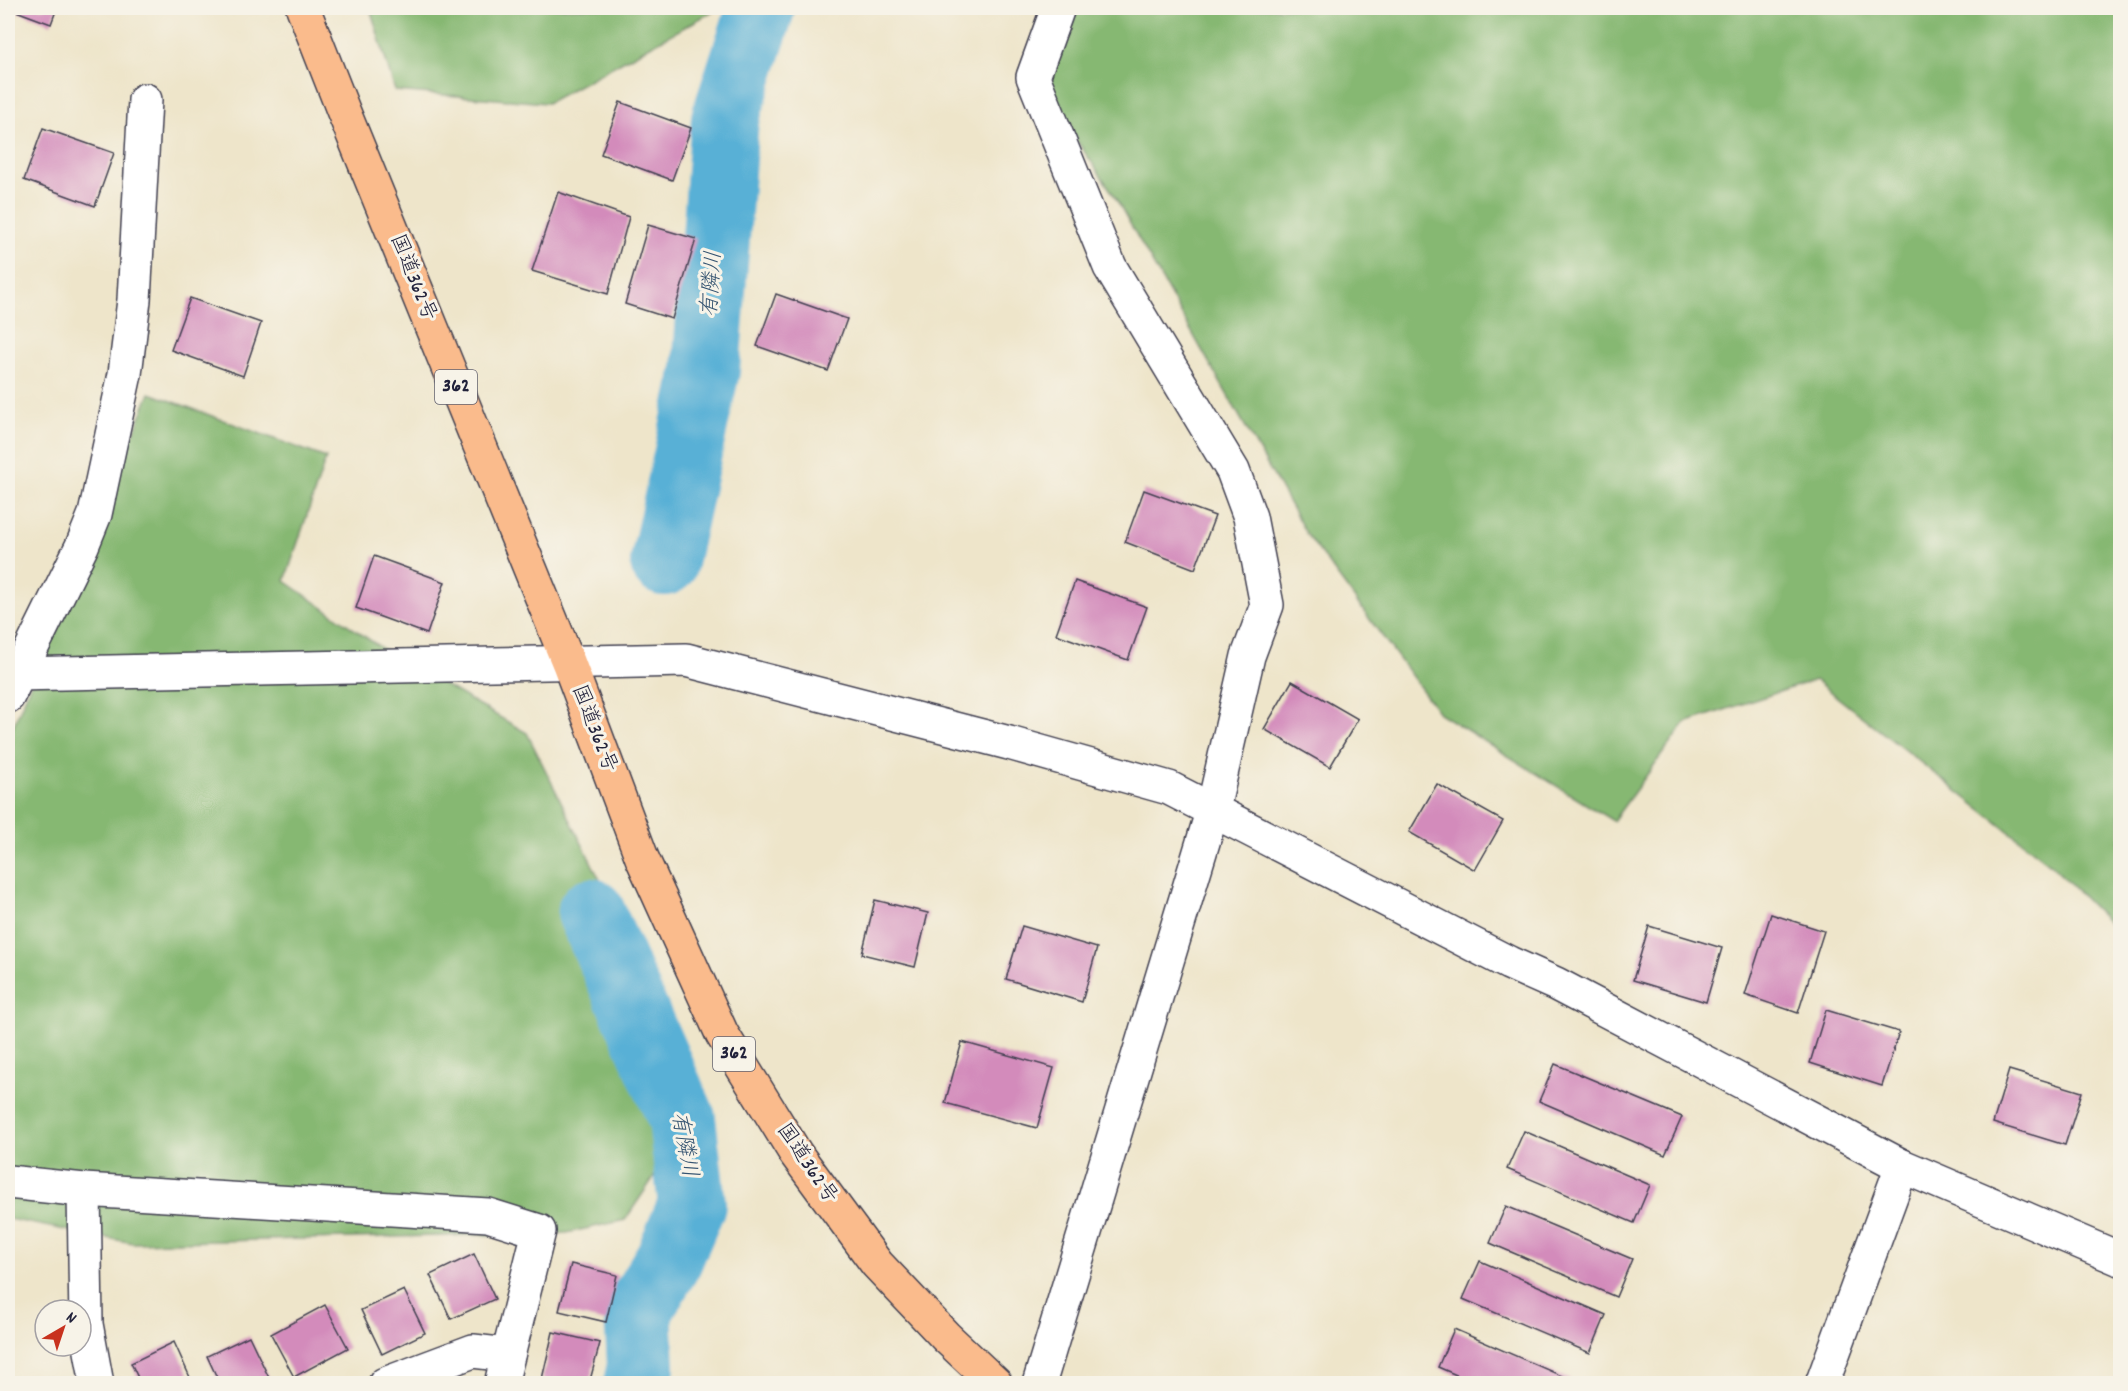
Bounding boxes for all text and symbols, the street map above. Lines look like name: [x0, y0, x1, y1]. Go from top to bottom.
street label: 国道362号: [381, 230, 443, 326]
water label: 有隣川: [695, 250, 731, 318]
road number: 362: [435, 370, 477, 404]
street label: 国道362号: [563, 681, 623, 777]
road number: 362: [713, 1037, 755, 1071]
water label: 有隣川: [662, 1110, 704, 1180]
street label: 国道362号: [768, 1118, 844, 1210]
north arrow: [33, 1298, 93, 1358]
text: N: [61, 1307, 81, 1330]

